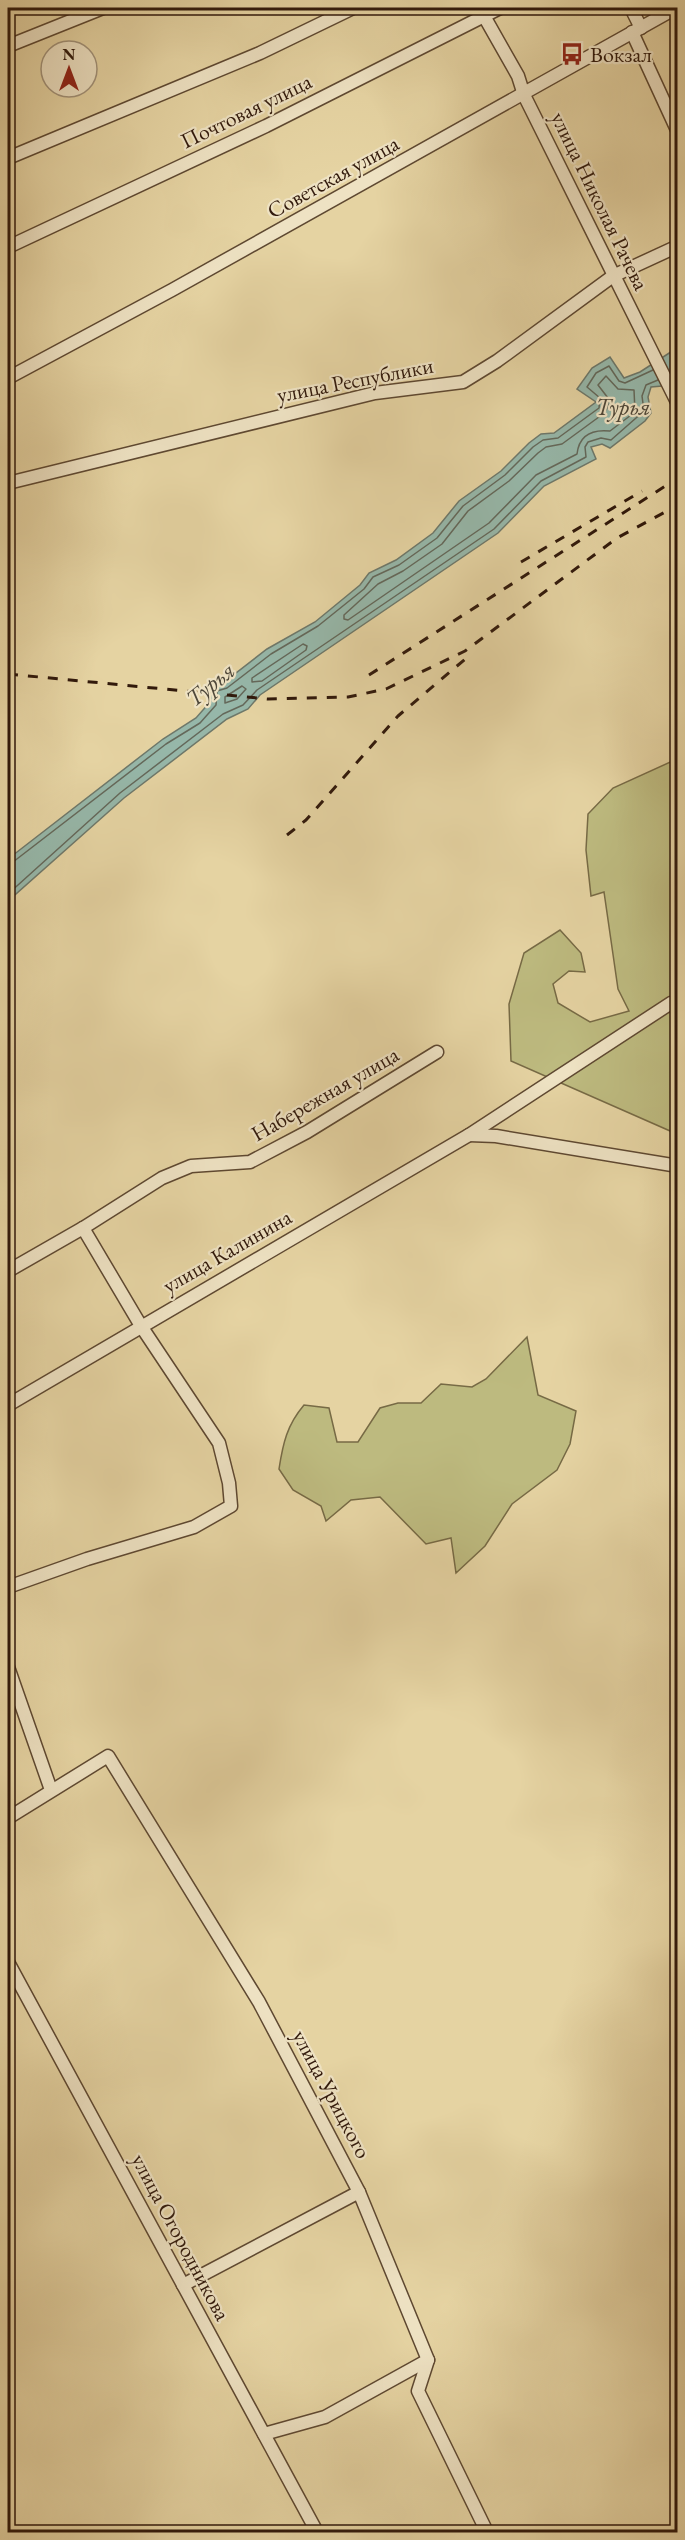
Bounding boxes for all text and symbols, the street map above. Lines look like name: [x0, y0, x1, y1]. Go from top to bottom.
north arrow: [39, 39, 99, 99]
place label: Вокзал: [590, 40, 652, 69]
bus stop icon: Вокзал: [559, 41, 585, 67]
text: N: [63, 44, 76, 65]
street label: Почтовая улица: [176, 67, 317, 155]
street label: улица Николая Рачева: [544, 107, 656, 295]
street label: Советская улица: [262, 129, 404, 225]
street label: улица Республики: [274, 351, 436, 409]
water label: Турья: [595, 391, 651, 422]
water label: Турья: [179, 655, 241, 713]
street label: Набережная улица: [246, 1040, 404, 1148]
street label: улица Калинина: [157, 1202, 297, 1300]
street label: улица Урицкого: [286, 2025, 378, 2163]
street label: улица Огородникова: [125, 2148, 237, 2326]

